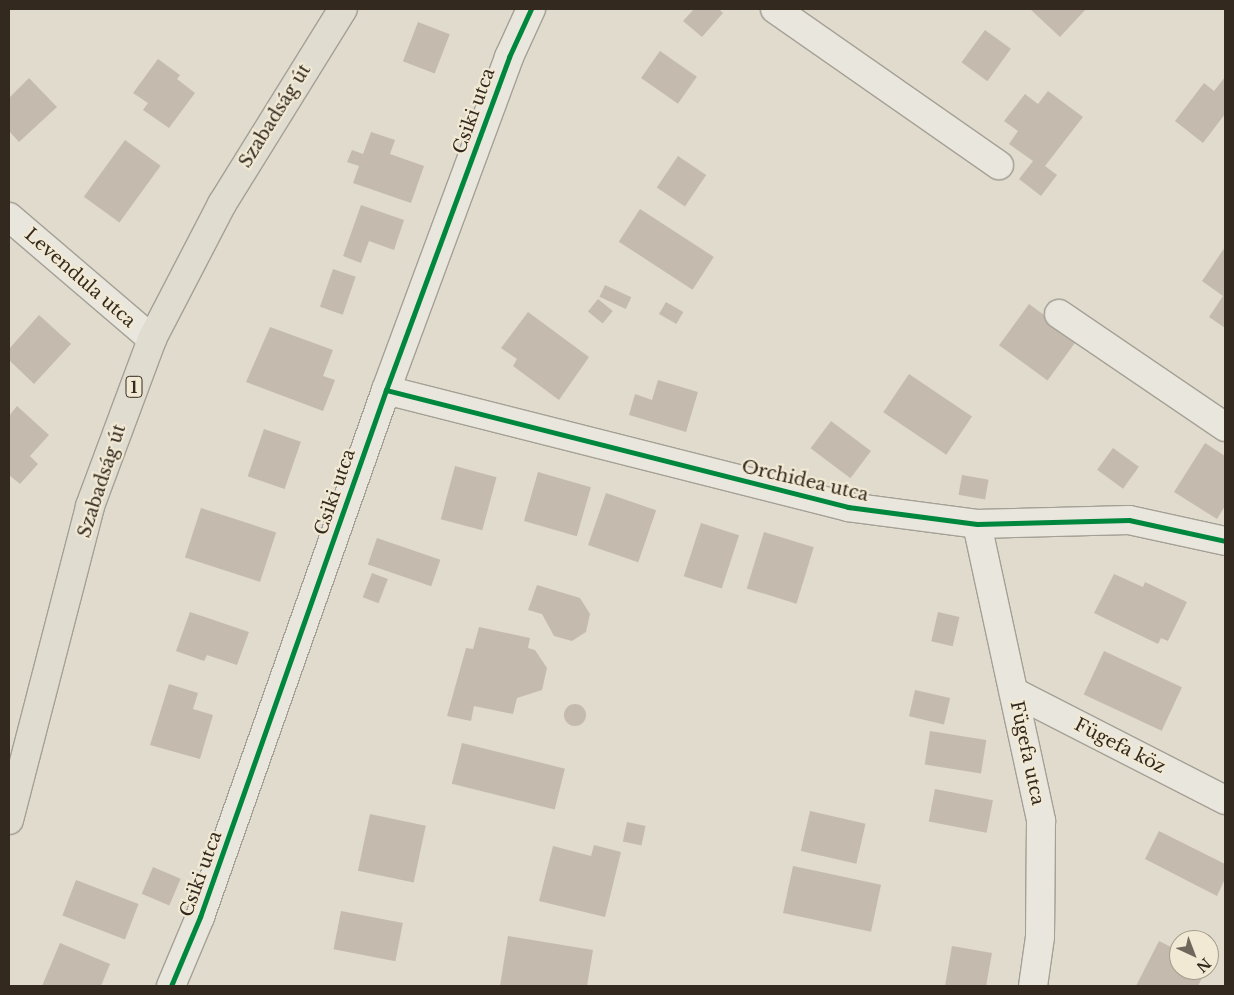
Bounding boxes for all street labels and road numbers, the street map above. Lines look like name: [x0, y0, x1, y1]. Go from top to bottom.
street label: Szabadság út: [234, 60, 316, 172]
street label: Csiki utca: [449, 65, 499, 157]
street label: Levendula utca: [20, 224, 140, 332]
road number: 1: [125, 374, 143, 401]
street label: Szabadság út: [73, 421, 131, 541]
street label: Csiki utca: [310, 446, 360, 538]
street label: Orchidea utca: [739, 456, 871, 506]
street label: Fügefa utca: [1005, 699, 1049, 807]
street label: Fügefa köz: [1071, 714, 1169, 778]
street label: Csiki utca: [176, 828, 226, 920]

